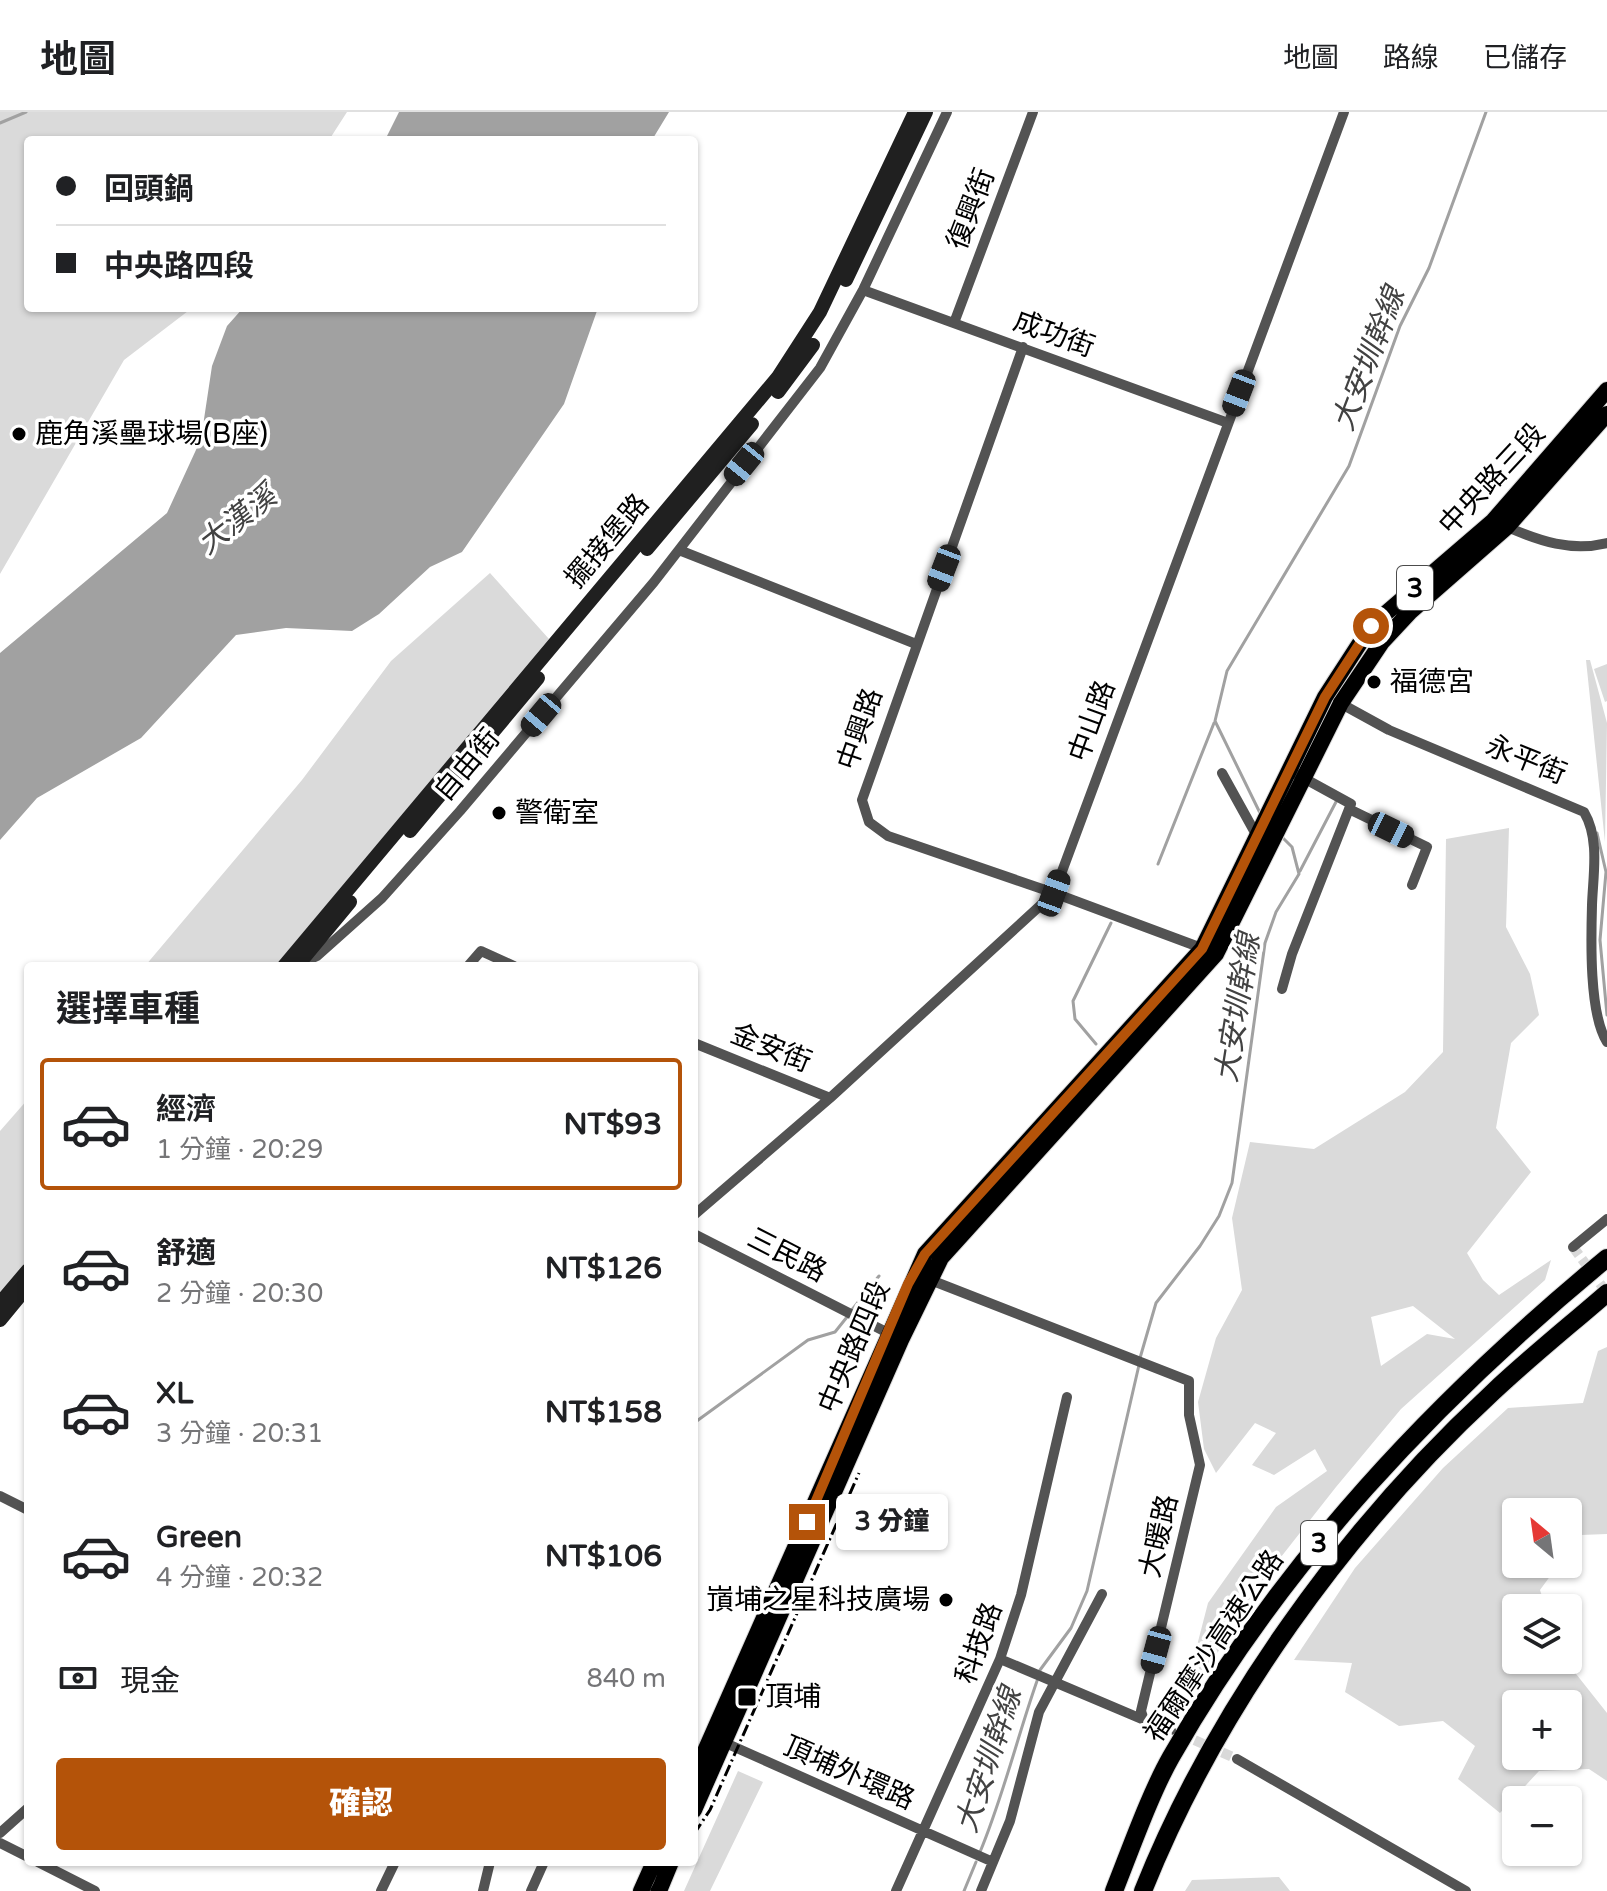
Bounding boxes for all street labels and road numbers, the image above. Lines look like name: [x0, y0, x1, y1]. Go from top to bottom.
street label: 復興街: [940, 164, 1002, 254]
street label: 成功街: [1009, 304, 1099, 364]
street label: 中央路三段: [1432, 416, 1552, 542]
street label: 擺接堡路: [558, 487, 656, 595]
road number: 3: [1397, 566, 1433, 610]
street label: 中山路: [1062, 676, 1122, 766]
street label: 中興路: [830, 684, 890, 774]
street label: 自由街: [427, 722, 507, 808]
street label: 永平街: [1481, 729, 1571, 791]
street label: 金安街: [726, 1017, 816, 1079]
street label: 三民路: [742, 1221, 832, 1289]
street label: 中央路四段: [811, 1276, 897, 1418]
street label: 大暖路: [1133, 1491, 1185, 1581]
road number: 3: [1301, 1521, 1337, 1565]
street label: 福爾摩沙高速公路: [1137, 1544, 1291, 1748]
street label: 科技路: [949, 1598, 1009, 1688]
street label: 頂埔外環路: [778, 1729, 920, 1817]

